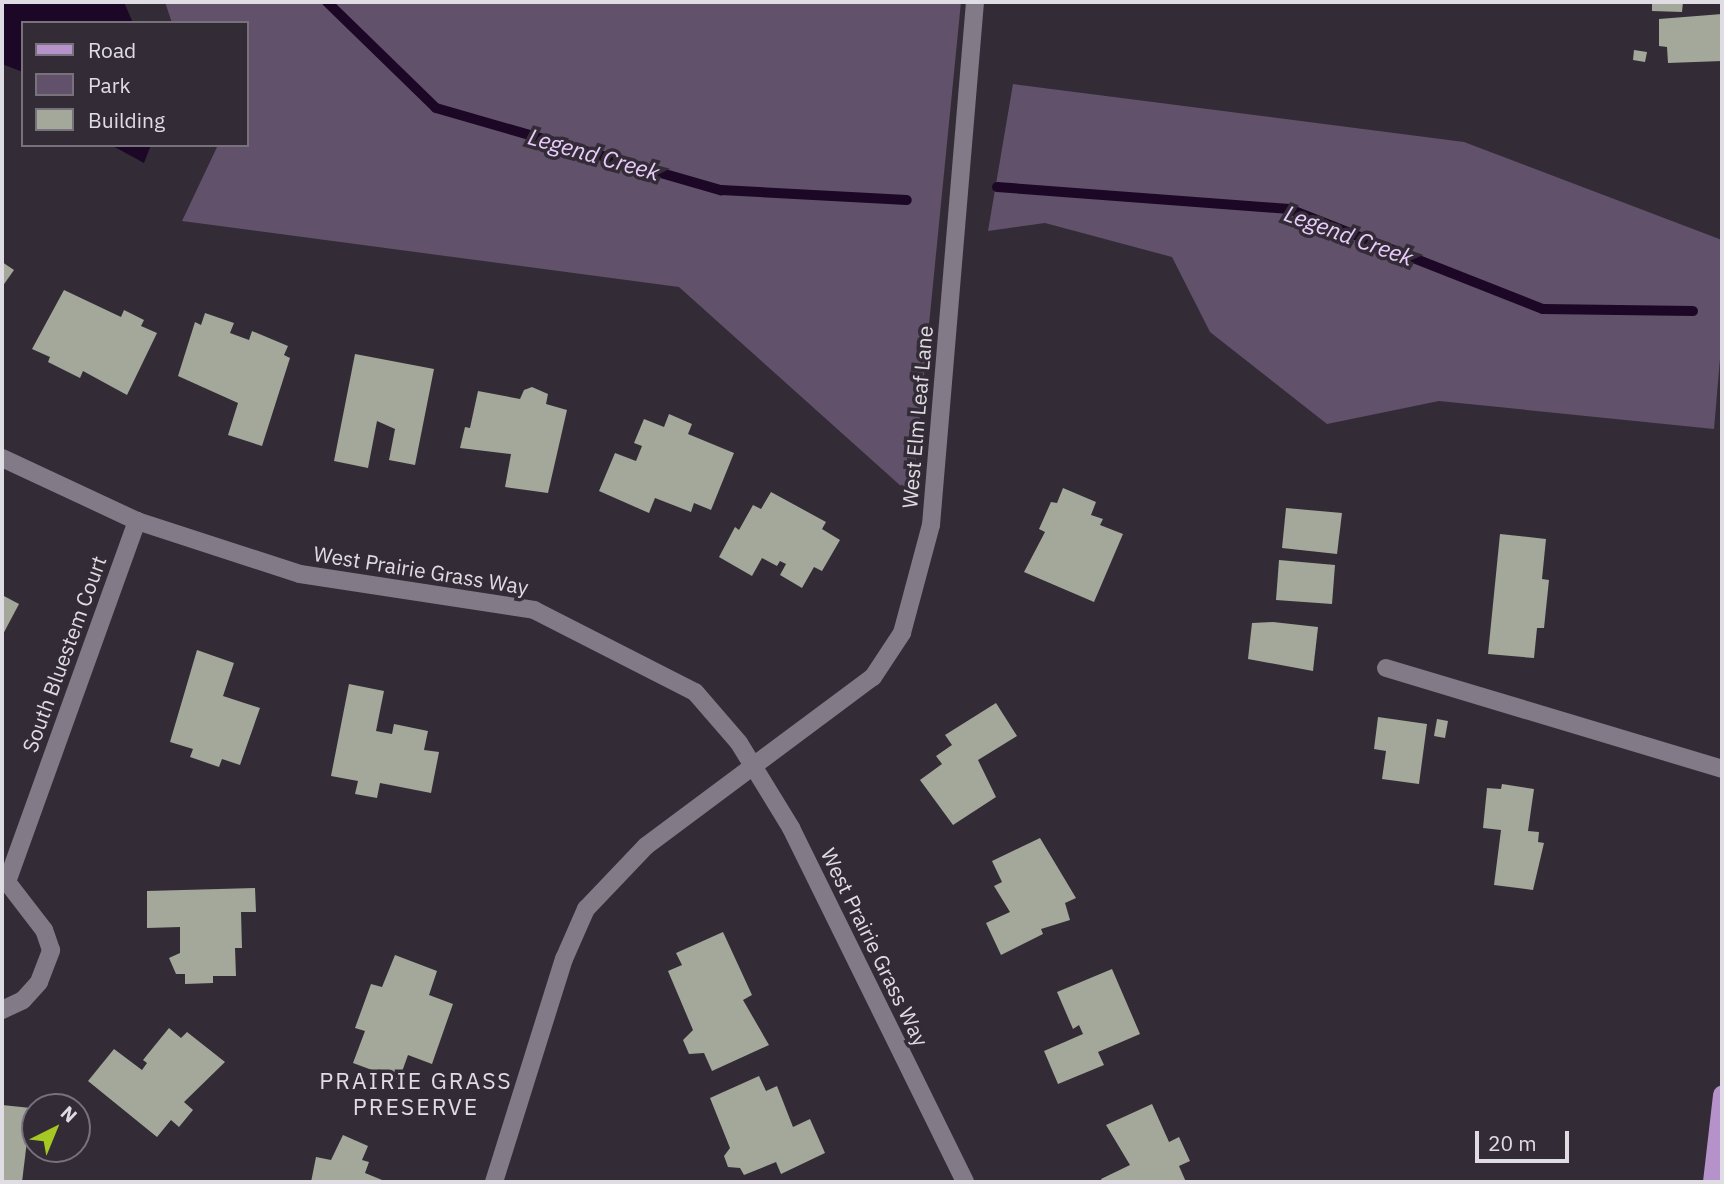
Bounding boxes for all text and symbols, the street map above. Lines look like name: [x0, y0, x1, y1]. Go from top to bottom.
legend: [21, 21, 248, 147]
text: Road: [88, 36, 136, 64]
text: Park: [88, 71, 131, 99]
text: Building: [88, 106, 165, 134]
water label: Legend Creek: [525, 122, 663, 186]
water label: Legend Creek: [1281, 199, 1417, 271]
street label: West Elm Leaf Lane: [896, 324, 938, 510]
street label: West Prairie Grass Way: [312, 541, 530, 599]
street label: South Bluestem Court: [17, 552, 111, 756]
street label: West Prairie Grass Way: [816, 844, 934, 1050]
district label: PRAIRIE GRASS PRESERVE: [321, 1066, 511, 1120]
north arrow: [21, 1093, 91, 1163]
text: N: [56, 1101, 82, 1128]
scale bar: [1479, 1118, 1574, 1162]
text: 20 m: [1488, 1129, 1537, 1157]

